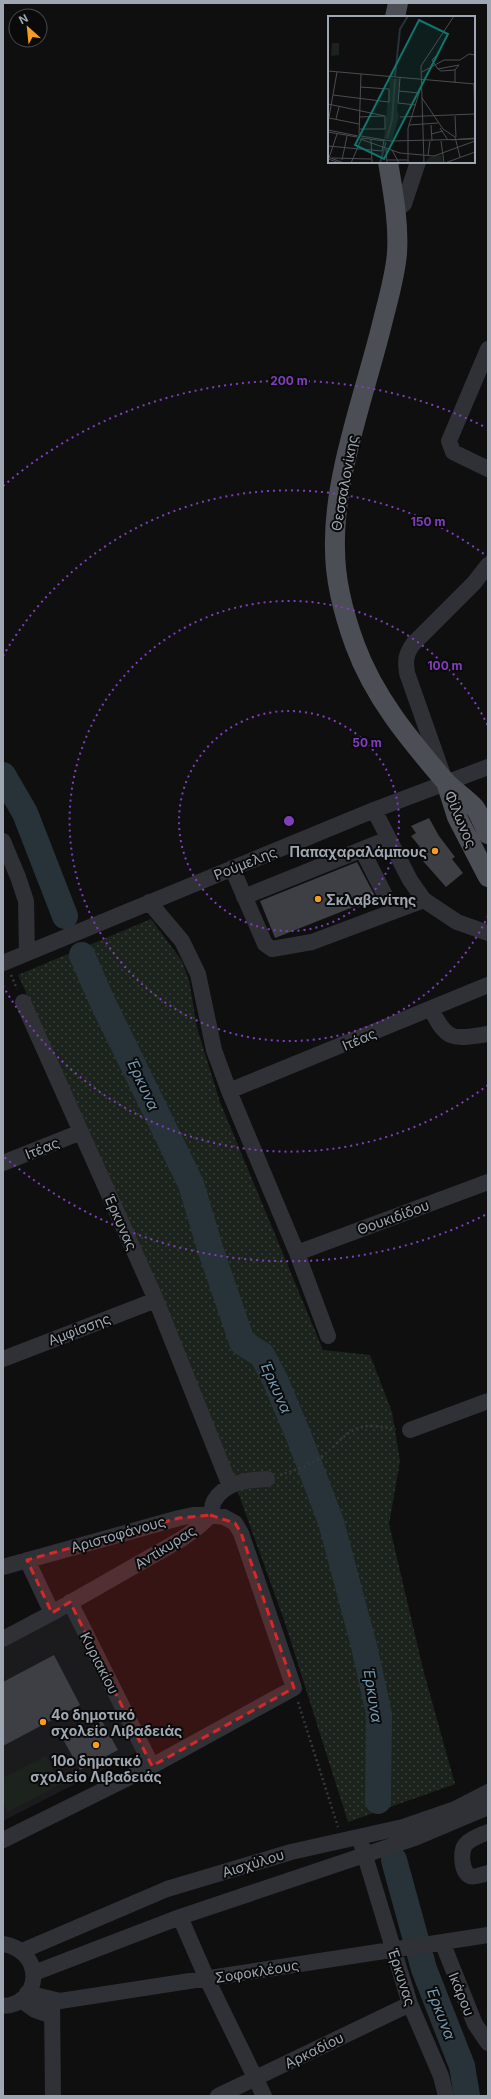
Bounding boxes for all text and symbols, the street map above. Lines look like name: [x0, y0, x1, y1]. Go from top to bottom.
north arrow: [8, 8, 48, 48]
text: N: [17, 11, 30, 27]
inset map: [328, 16, 475, 163]
text: 200 m: [270, 373, 308, 388]
street label: Θεσσαλονίκης: [327, 434, 361, 532]
text: 150 m: [411, 514, 445, 529]
text: 100 m: [427, 658, 463, 673]
text: 50 m: [352, 735, 382, 750]
street label: Φίλωνος: [441, 788, 481, 850]
centre of rings: [282, 814, 296, 828]
street label: Ρούμελης: [211, 843, 279, 883]
place label: Παπαχαραλάμπους: [290, 843, 427, 860]
marker: Παπαχαραλάμπους: [430, 846, 440, 856]
place label: Σκλαβενίτης: [326, 891, 416, 908]
marker: Σκλαβενίτης: [313, 894, 323, 904]
street label: Ιτέας: [339, 1024, 379, 1054]
water label: Έρκυνα: [123, 1055, 163, 1113]
street label: Ιτέας: [22, 1134, 62, 1162]
street label: Έρκυνας: [101, 1191, 141, 1253]
street label: Θουκιδίδου: [355, 1196, 431, 1238]
street label: Αμφίσσης: [45, 1309, 113, 1349]
water label: Έρκυνα: [256, 1358, 296, 1416]
street label: Αριστοφάνους: [69, 1512, 167, 1556]
street label: Αντίκυρας: [131, 1521, 199, 1572]
street label: Κυριακίου: [77, 1629, 123, 1697]
water label: Έρκυνα: [359, 1666, 387, 1724]
place label: 4ο δημοτικό σχολείο Λιβαδειάς: [51, 1706, 182, 1739]
marker: 4ο δημοτικό σχολείο Λιβαδειάς: [38, 1717, 48, 1727]
marker: 10ο δημοτικό σχολείο Λιβαδειάς: [91, 1740, 101, 1750]
place label: 10ο δημοτικό σχολείο Λιβαδειάς: [30, 1752, 162, 1785]
street label: Αισχύλου: [220, 1845, 286, 1881]
street label: Έρκυνας: [385, 1946, 419, 2008]
street label: Σοφοκλέους: [214, 1956, 300, 1986]
street label: Ικάρου: [446, 1970, 478, 2018]
water label: Έρκυνα: [422, 1984, 460, 2042]
street label: Αρκαδίου: [282, 2028, 346, 2072]

